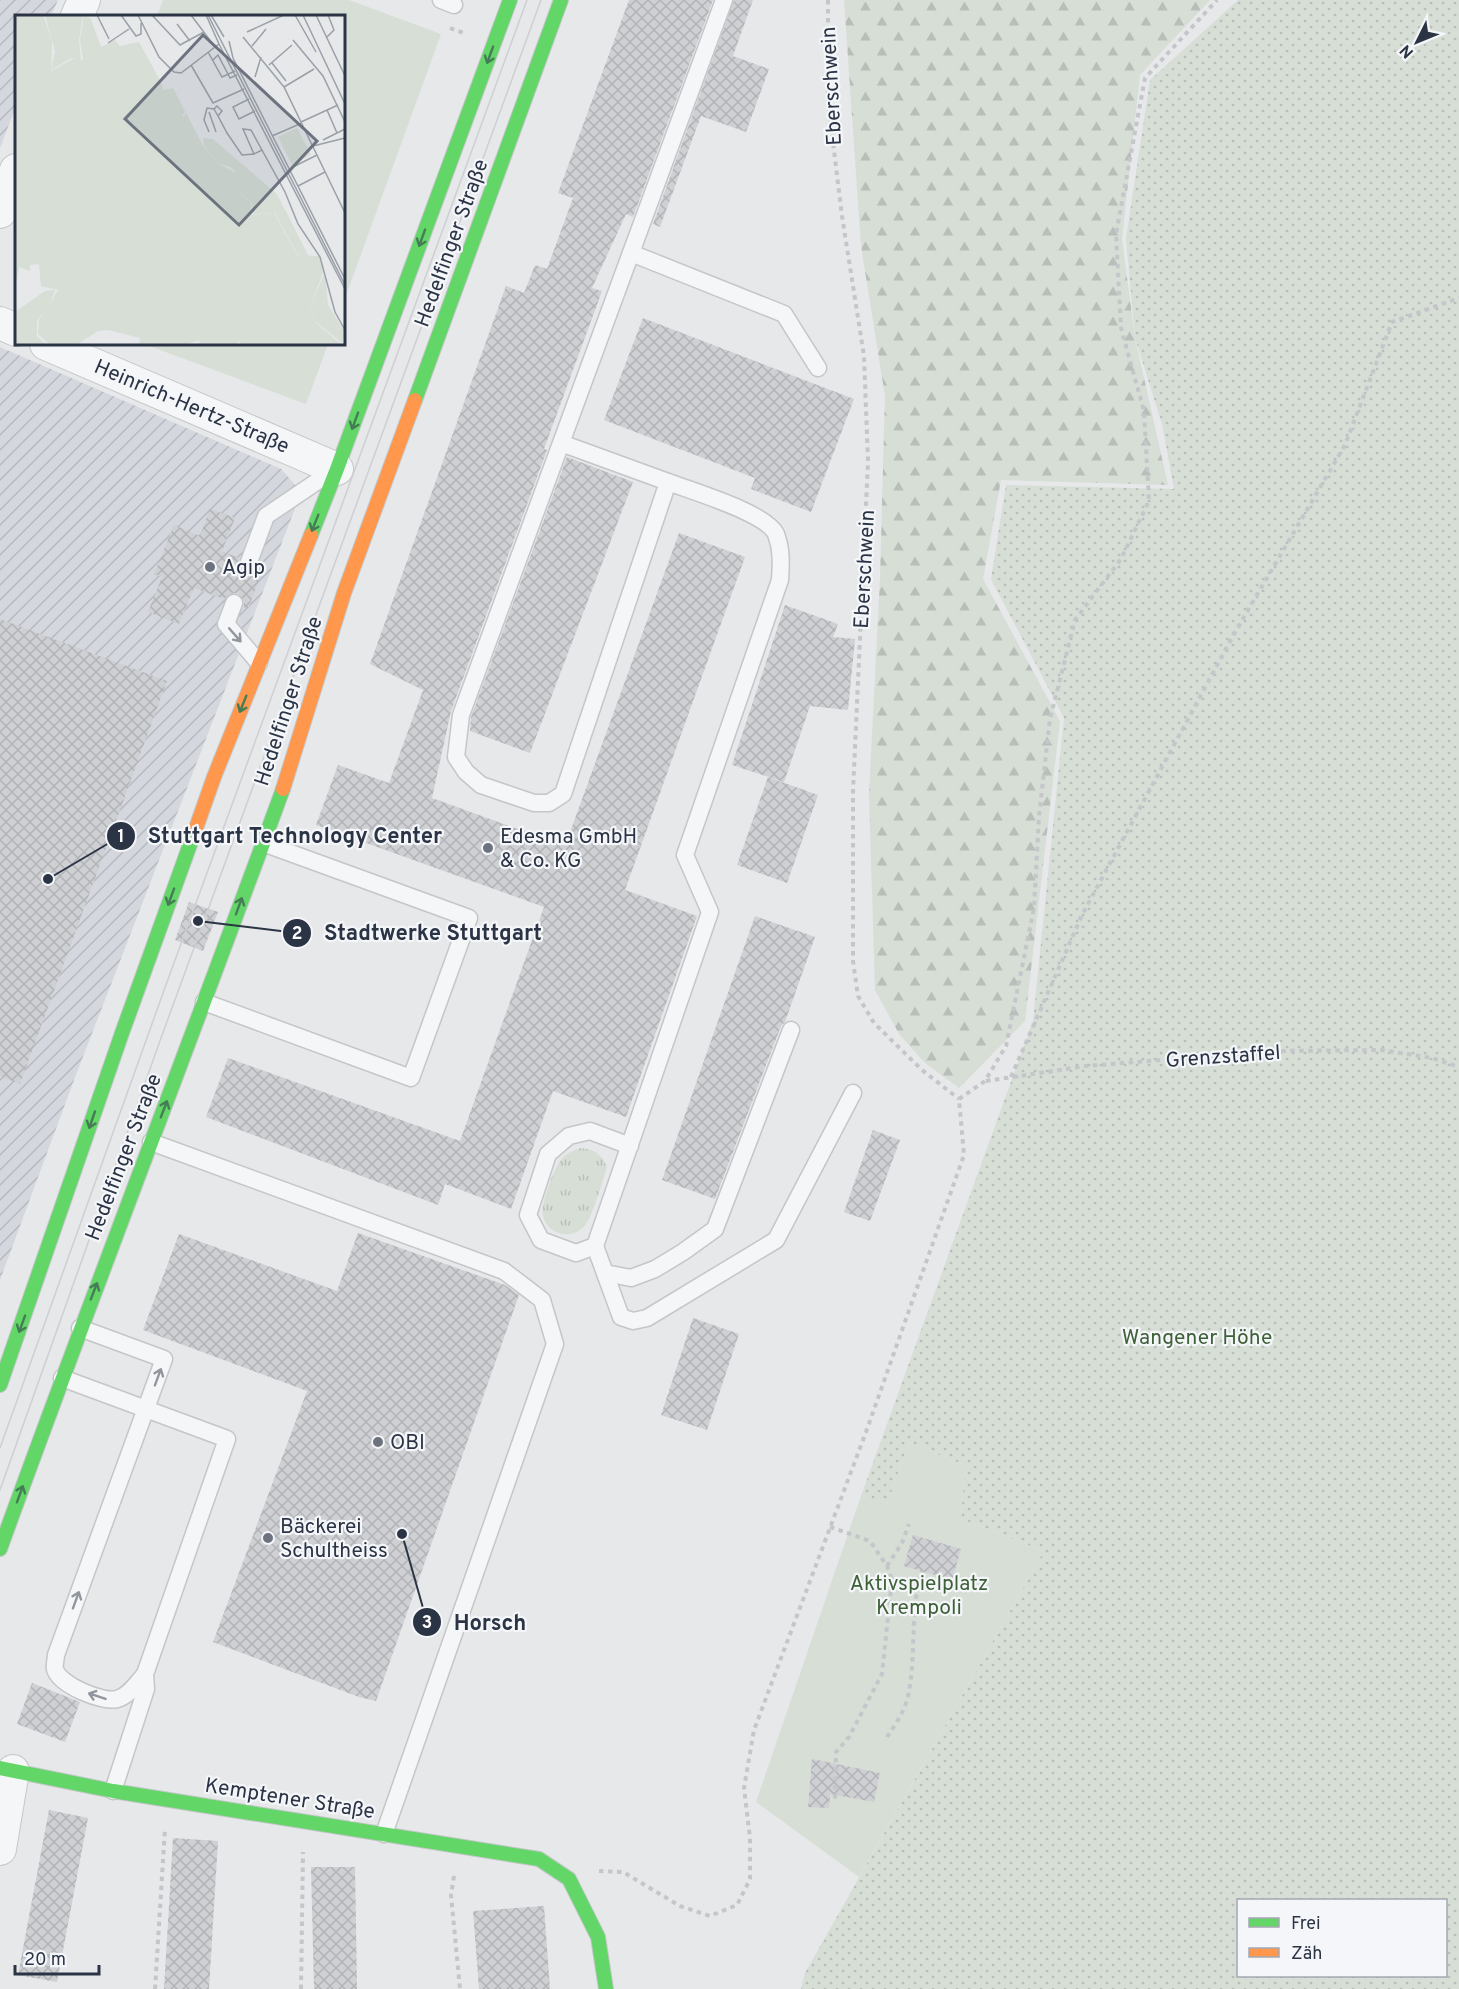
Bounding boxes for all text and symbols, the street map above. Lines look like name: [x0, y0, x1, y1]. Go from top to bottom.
north arrow: [1387, 12, 1447, 72]
inset map: [15, 15, 345, 345]
street label: Eberschwein: [816, 26, 849, 146]
text: N: [1396, 40, 1419, 62]
one-way arrow: [483, 45, 494, 64]
street label: Hedelfinger Straße: [409, 156, 495, 331]
one-way arrow: [416, 228, 427, 247]
street label: Heinrich-Hertz-Straße: [90, 354, 293, 461]
one-way arrow: [348, 411, 359, 430]
street label: Eberschwein: [849, 509, 882, 629]
one-way arrow: [309, 513, 320, 532]
place label: Agip: [222, 555, 265, 582]
marker: Agip: [203, 560, 217, 574]
street label: Hedelfinger Straße: [249, 613, 330, 790]
one-way arrow: [229, 627, 242, 643]
one-way arrow: [237, 694, 248, 713]
callout: Stuttgart Technology Center: [106, 816, 455, 856]
text: Stuttgart Technology Center: [148, 824, 442, 851]
place label: Edesma GmbH & Co. KG: [500, 824, 637, 875]
text: 1: [117, 826, 125, 849]
marker: Edesma GmbH & Co. KG: [481, 841, 495, 855]
one-way arrow: [165, 887, 176, 906]
one-way arrow: [235, 897, 246, 916]
callout: Stadtwerke Stuttgart: [282, 913, 554, 953]
text: Stadtwerke Stuttgart: [324, 921, 542, 948]
text: 2: [291, 923, 303, 946]
street label: Grenzstaffel: [1165, 1040, 1281, 1075]
street label: Hedelfinger Straße: [80, 1070, 169, 1245]
one-way arrow: [159, 1100, 170, 1119]
one-way arrow: [86, 1110, 97, 1129]
one-way arrow: [89, 1282, 100, 1301]
one-way arrow: [15, 1314, 26, 1333]
park label: Wangener Höhe: [1122, 1325, 1272, 1352]
one-way arrow: [153, 1368, 164, 1387]
place label: OBI: [390, 1430, 425, 1457]
marker: OBI: [371, 1435, 385, 1449]
one-way arrow: [15, 1485, 26, 1504]
place label: Bäckerei Schultheiss: [280, 1514, 388, 1565]
marker: Bäckerei Schultheiss: [261, 1531, 275, 1545]
park label: Aktivspielplatz Krempoli: [850, 1571, 988, 1622]
one-way arrow: [72, 1591, 83, 1609]
callout: Horsch: [412, 1602, 538, 1642]
text: Horsch: [454, 1611, 526, 1638]
text: 3: [422, 1612, 432, 1635]
one-way arrow: [88, 1690, 107, 1701]
street label: Kemptener Straße: [203, 1773, 377, 1826]
legend: [1237, 1899, 1447, 1977]
text: Frei: [1291, 1913, 1321, 1936]
scale bar: [15, 1938, 99, 1976]
text: Zäh: [1291, 1943, 1322, 1966]
text: 20 m: [24, 1949, 66, 1972]

